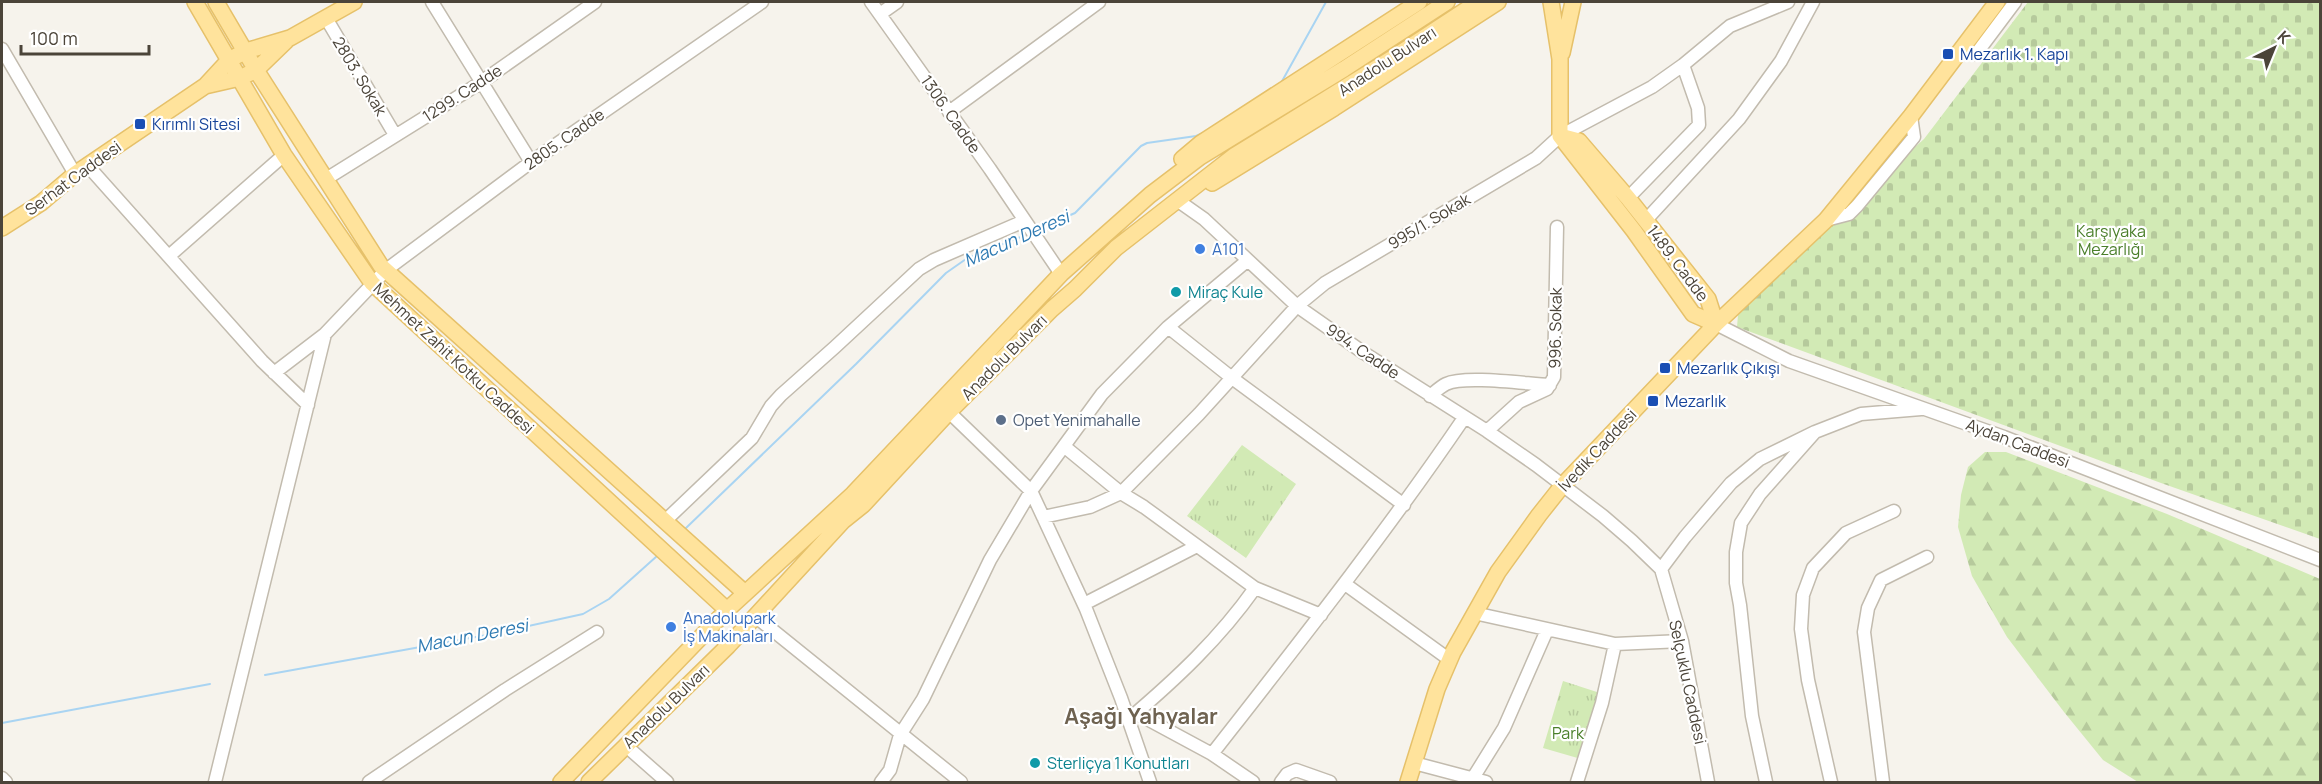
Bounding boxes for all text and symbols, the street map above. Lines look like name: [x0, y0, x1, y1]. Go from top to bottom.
scale bar: [21, 18, 148, 56]
north arrow: [2244, 18, 2304, 78]
street label: Anadolu Bulvarı: [1334, 21, 1440, 101]
text: K: [2273, 25, 2296, 49]
text: 100 m: [30, 26, 78, 50]
street label: 2803. Sokak: [328, 32, 393, 120]
place label: Mezarlık 1. Kapı: [1960, 43, 2069, 65]
marker: Mezarlık 1. Kapı: [1941, 47, 1955, 61]
street label: 1299. Cadde: [418, 59, 506, 127]
street label: 1306. Cadde: [916, 71, 986, 157]
street label: 2805. Cadde: [519, 103, 609, 175]
place label: Kırımlı Sitesi: [152, 113, 240, 135]
marker: Kırımlı Sitesi: [133, 117, 147, 131]
street label: Serhat Caddesi: [21, 136, 125, 220]
street label: 995/1. Sokak: [1384, 187, 1475, 254]
water label: Macun Deresi: [959, 203, 1075, 272]
street label: 1489. Cadde: [1642, 220, 1714, 306]
park label: Karşıyaka Mezarlığı: [2076, 220, 2146, 260]
place label: A101: [1212, 238, 1244, 260]
marker: A101: [1193, 242, 1207, 256]
street label: Mehmet Zahit Kotku Caddesi: [369, 277, 539, 439]
place label: Miraç Kule: [1188, 281, 1263, 303]
marker: Miraç Kule: [1169, 285, 1183, 299]
street label: 996. Sokak: [1543, 286, 1567, 369]
street label: Anadolu Bulvarı: [956, 309, 1052, 405]
street label: 994. Cadde: [1322, 318, 1404, 384]
place label: Mezarlık Çıkışı: [1677, 357, 1780, 379]
marker: Mezarlık Çıkışı: [1658, 361, 1672, 375]
place label: Mezarlık: [1665, 390, 1727, 412]
marker: Mezarlık: [1646, 394, 1660, 408]
street label: İvedik Caddesi: [1553, 404, 1641, 496]
place label: Opet Yenimahalle: [1013, 409, 1141, 431]
marker: Opet Yenimahalle: [994, 413, 1008, 427]
street label: Aydan Caddesi: [1963, 413, 2073, 473]
place label: Anadolupark İş Makinaları: [683, 607, 777, 647]
water label: Macun Deresi: [414, 612, 533, 658]
street label: Selçuklu Caddesi: [1664, 618, 1712, 746]
marker: Anadolupark İş Makinaları: [664, 620, 678, 634]
street label: Anadolu Bulvarı: [618, 659, 714, 753]
district label: Aşağı Yahyalar: [1064, 701, 1218, 731]
park label: Park: [1552, 722, 1585, 744]
place label: Sterliçya 1 Konutları: [1047, 752, 1190, 774]
marker: Sterliçya 1 Konutları: [1028, 756, 1042, 770]

